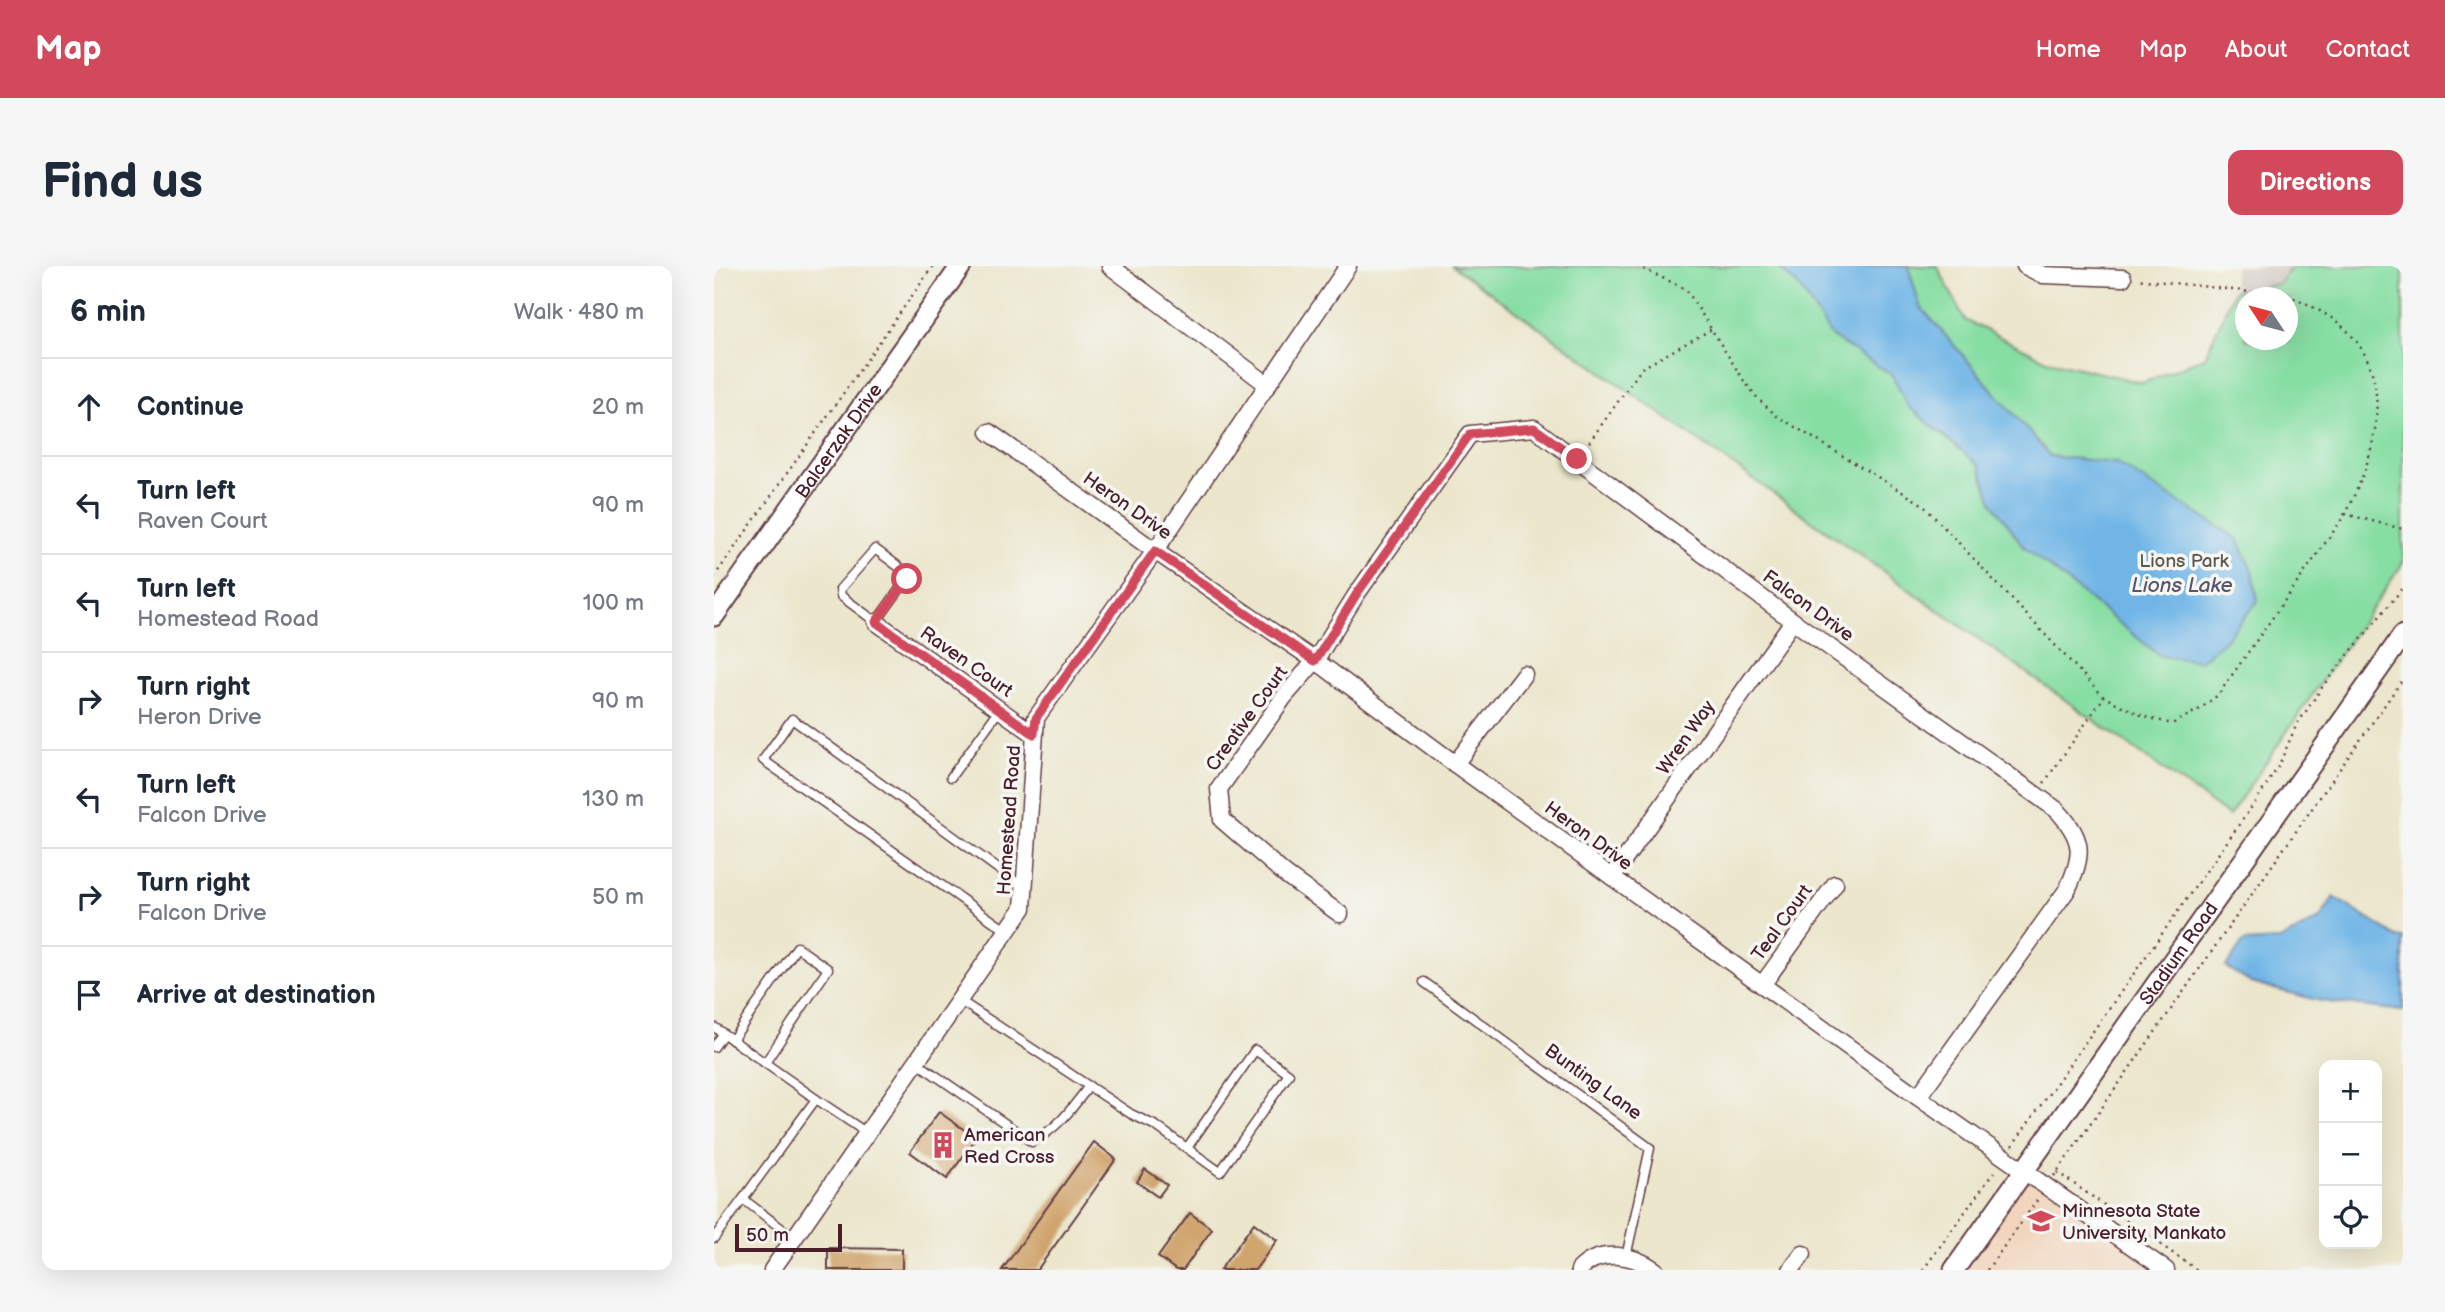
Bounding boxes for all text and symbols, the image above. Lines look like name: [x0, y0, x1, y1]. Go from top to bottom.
text: Map: [35, 29, 101, 69]
text: Home: [2036, 35, 2101, 64]
text: Map: [2139, 35, 2187, 64]
text: About: [2225, 35, 2287, 64]
text: Contact: [2325, 35, 2410, 64]
button: Directions: [2228, 150, 2403, 215]
text: Find us: [42, 153, 203, 212]
north arrow: [2235, 287, 2298, 350]
text: 6 min: [70, 294, 146, 330]
text: Walk · 480 m: [514, 298, 644, 326]
street label: Balcerzak Drive: [791, 379, 888, 503]
icon: ahead: [70, 388, 108, 426]
text: Continue: [137, 392, 244, 423]
text: 20 m: [592, 393, 644, 421]
route end: [1561, 443, 1592, 474]
street label: Heron Drive: [1078, 467, 1176, 545]
text: Turn left: [137, 476, 236, 507]
icon: left: [70, 486, 108, 524]
text: 90 m: [592, 491, 644, 519]
text: Raven Court: [137, 507, 268, 535]
park label: Lions Park: [2139, 550, 2229, 573]
route start: [891, 563, 922, 594]
street label: Falcon Drive: [1758, 565, 1858, 647]
water label: Lions Lake: [2131, 573, 2233, 598]
text: Turn left: [137, 574, 236, 605]
icon: left: [70, 584, 108, 622]
text: 100 m: [583, 589, 644, 617]
text: Homestead Road: [137, 605, 319, 633]
street label: Raven Court: [915, 622, 1017, 703]
street label: Creative Court: [1201, 662, 1293, 776]
text: Turn right: [137, 672, 250, 703]
icon: right: [70, 682, 108, 720]
text: 90 m: [592, 687, 644, 715]
street label: Wren Way: [1652, 696, 1720, 780]
text: Heron Drive: [137, 703, 262, 731]
street label: Homestead Road: [993, 744, 1026, 896]
text: Turn left: [137, 770, 236, 801]
icon: left: [70, 780, 108, 818]
text: 130 m: [582, 785, 644, 813]
street label: Heron Drive: [1540, 797, 1637, 876]
text: Falcon Drive: [137, 801, 267, 829]
text: Turn right: [137, 868, 250, 899]
icon: right: [70, 878, 108, 916]
street label: Teal Court: [1747, 880, 1818, 965]
text: 50 m: [592, 883, 644, 911]
street label: Stadium Road: [2135, 898, 2223, 1010]
text: Falcon Drive: [137, 899, 267, 927]
icon: arrive: [70, 976, 108, 1014]
text: Arrive at destination: [137, 980, 376, 1011]
street label: Bunting Lane: [1540, 1039, 1646, 1125]
map controls: [2319, 1060, 2382, 1249]
button: +: [2319, 1060, 2382, 1123]
button: −: [2319, 1123, 2382, 1186]
place label: American Red Cross: [964, 1124, 1054, 1169]
building icon: American Red Cross: [928, 1130, 958, 1160]
button: locate: [2319, 1186, 2382, 1249]
place label: Minnesota State University, Mankato: [2062, 1200, 2226, 1245]
school or university icon: Minnesota State University, Mankato: [2026, 1206, 2056, 1236]
scale bar: [735, 1221, 842, 1253]
text: 50 m: [746, 1224, 789, 1247]

